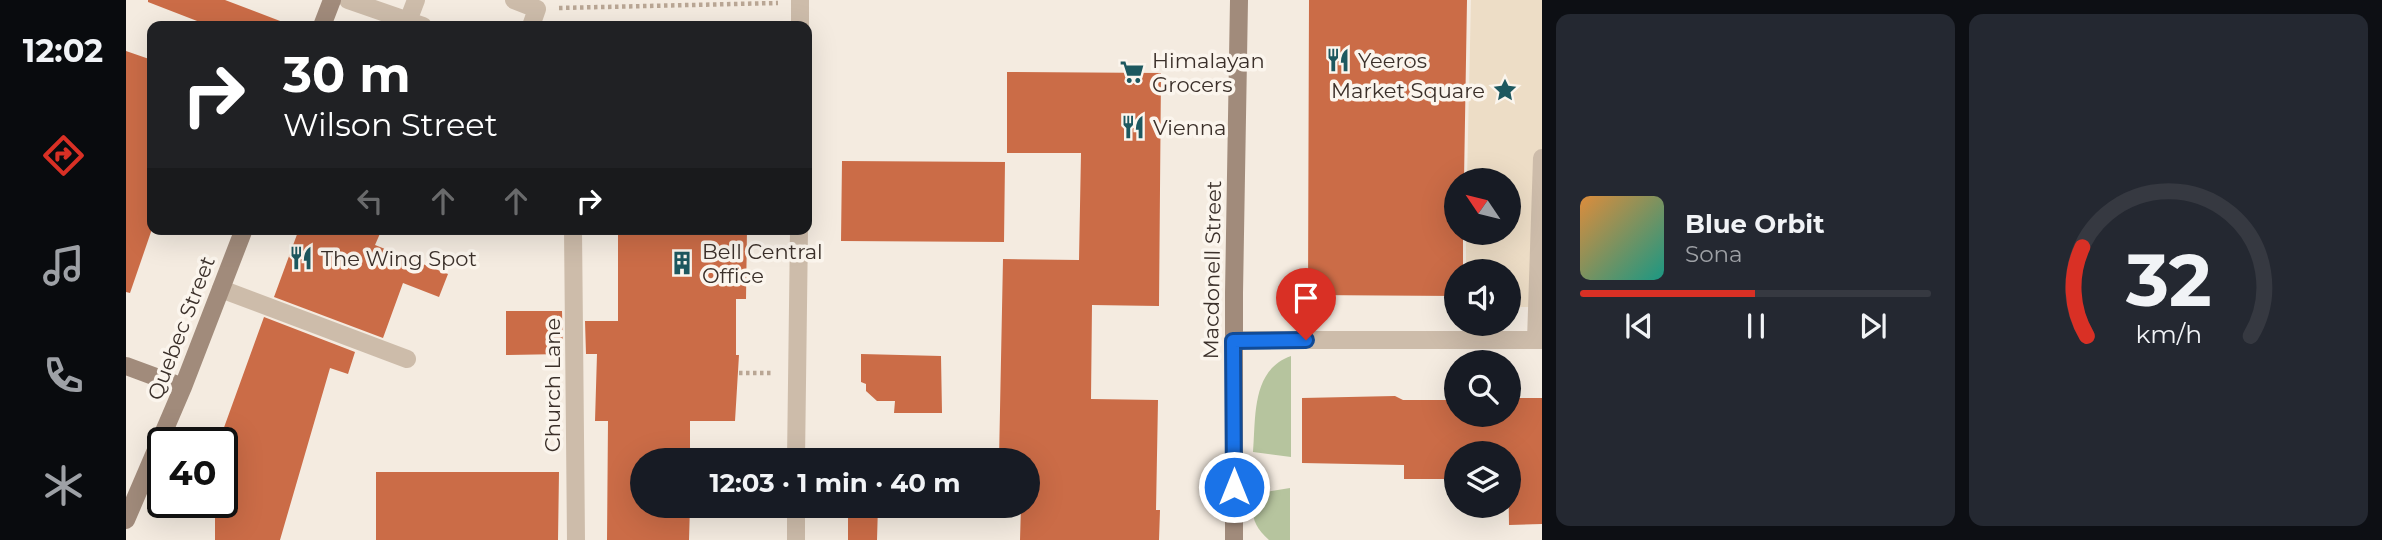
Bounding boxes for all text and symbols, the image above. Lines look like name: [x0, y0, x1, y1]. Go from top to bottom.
text: 12:02: [23, 31, 103, 70]
text: 30 m: [283, 45, 411, 104]
restaurant icon: Yeeros: [1324, 46, 1352, 74]
place label: Himalayan Grocers: [1152, 48, 1265, 97]
place label: Yeeros: [1358, 48, 1427, 73]
icon: right: [168, 49, 259, 140]
supermarket icon: Himalayan Grocers: [1118, 58, 1146, 86]
place icon: Market Square: [1491, 76, 1519, 104]
place label: Market Square: [1331, 78, 1485, 103]
text: Wilson Street: [283, 105, 498, 144]
restaurant icon: Vienna: [1119, 113, 1147, 141]
place label: Vienna: [1153, 115, 1226, 140]
icon: directions: [39, 131, 88, 180]
north arrow: [1444, 168, 1521, 245]
map controls: [1444, 168, 1521, 518]
street label: Macdonell Street: [1198, 180, 1226, 360]
icon: left: [351, 182, 389, 220]
icon: ahead: [424, 182, 462, 220]
icon: ahead: [497, 182, 535, 220]
icon: right: [570, 182, 608, 220]
text: Blue Orbit: [1685, 208, 1824, 240]
text: 32: [2125, 236, 2211, 324]
place label: Bell Central Office: [702, 239, 823, 288]
text: Sona: [1685, 240, 1743, 268]
icon: music: [39, 241, 88, 290]
restaurant icon: The Wing Spot: [287, 244, 315, 272]
place label: The Wing Spot: [321, 246, 477, 271]
building icon: Bell Central Office: [668, 249, 696, 277]
street label: Quebec Street: [142, 252, 220, 404]
button: sound: [1444, 259, 1521, 336]
pin: [1276, 268, 1336, 340]
icon: arrive: [1287, 279, 1325, 317]
icon: previous: [1620, 307, 1658, 345]
icon: pause: [1737, 307, 1775, 345]
icon: next: [1854, 307, 1892, 345]
street label: Church Lane: [540, 318, 565, 452]
text: km/h: [2135, 319, 2202, 349]
button: search: [1444, 350, 1521, 427]
icon: phone: [39, 351, 88, 400]
speed limit sign: 40: [147, 427, 238, 518]
button: layers: [1444, 441, 1521, 518]
position arrow: [1197, 450, 1271, 524]
icon: climate: [39, 461, 88, 510]
text: 12:03 · 1 min · 40 m: [709, 467, 961, 499]

